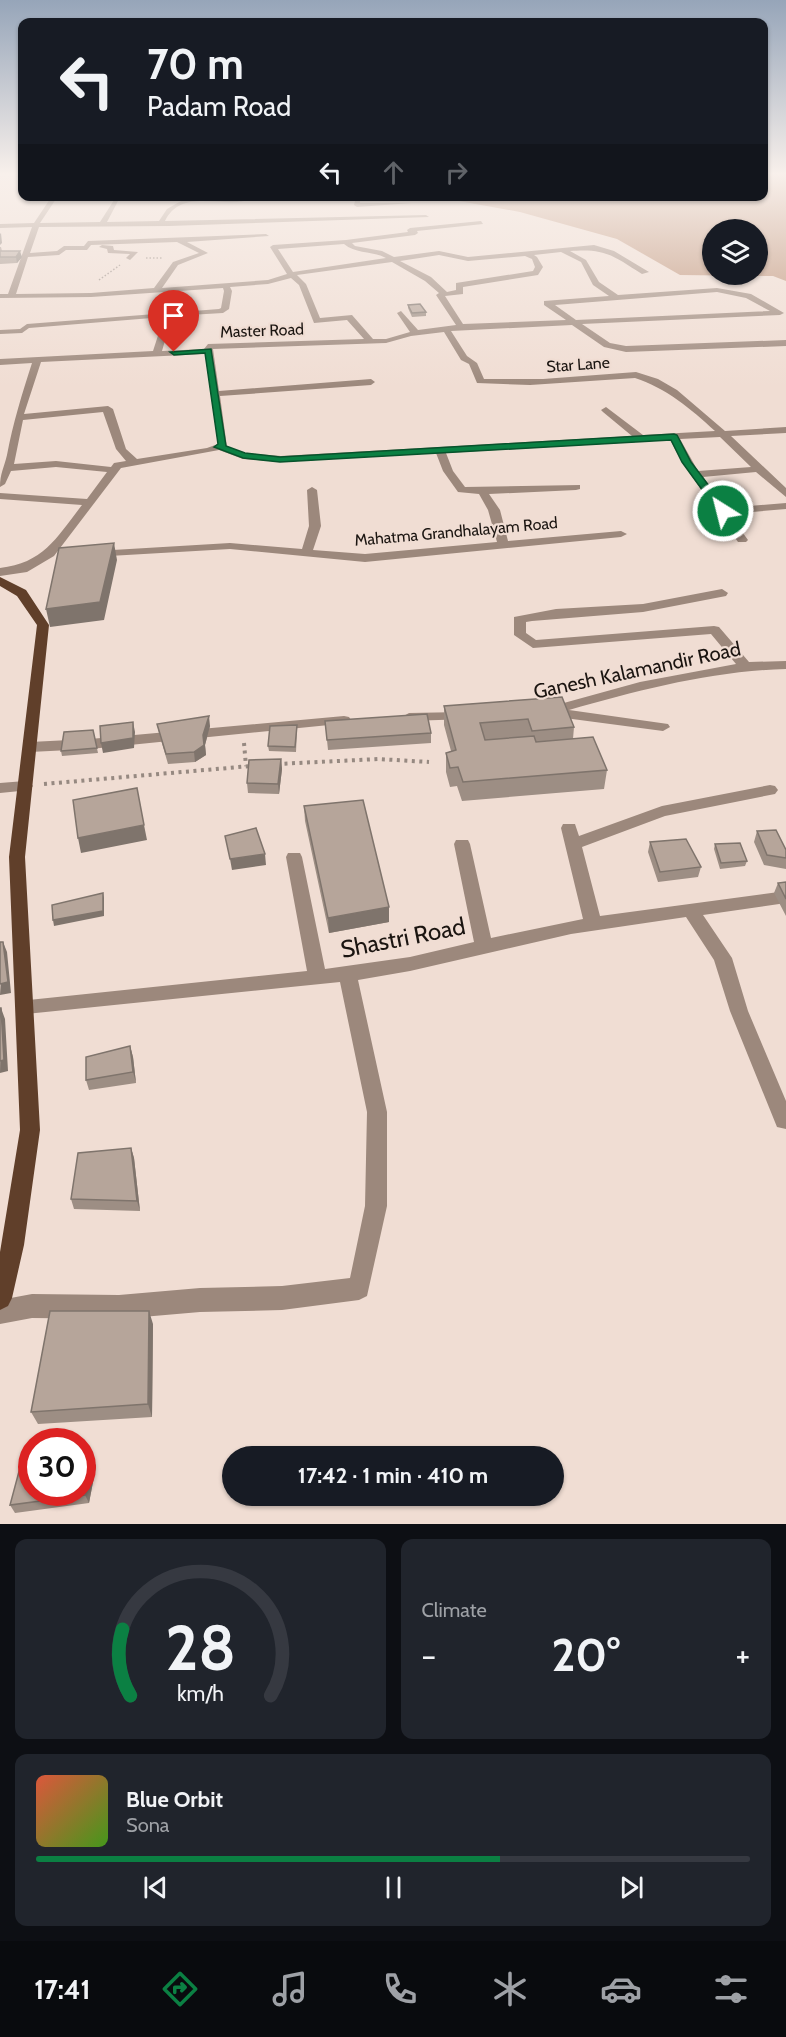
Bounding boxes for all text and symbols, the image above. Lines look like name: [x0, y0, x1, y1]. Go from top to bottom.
text: 70 m: [147, 38, 244, 90]
icon: left: [48, 42, 126, 120]
text: Padam Road: [147, 90, 291, 123]
icon: left: [314, 156, 347, 189]
icon: ahead: [377, 156, 410, 189]
icon: right: [440, 156, 473, 189]
map controls: [702, 219, 768, 285]
button: layers: [702, 219, 768, 285]
pin: [148, 290, 199, 352]
icon: arrive: [157, 299, 190, 332]
street label: Master Road: [220, 320, 304, 341]
street label: Star Lane: [546, 353, 610, 376]
position arrow: [691, 479, 755, 543]
street label: Mahatma Grandhalayam Road: [354, 513, 559, 550]
street label: Ganesh Kalamandir Road: [531, 636, 743, 704]
street label: Shastri Road: [338, 911, 468, 964]
speed limit sign: 30: [18, 1428, 96, 1506]
text: 17:42 · 1 min · 410 m: [298, 1462, 488, 1489]
text: Climate: [422, 1598, 487, 1622]
text: 28: [165, 1610, 236, 1686]
text: 20°: [551, 1628, 620, 1682]
text: −: [422, 1635, 436, 1675]
text: +: [735, 1635, 750, 1675]
text: km/h: [177, 1680, 224, 1706]
text: Blue Orbit: [126, 1786, 223, 1813]
text: Sona: [126, 1813, 169, 1837]
icon: previous: [139, 1871, 172, 1904]
icon: pause: [377, 1871, 410, 1904]
icon: next: [615, 1871, 648, 1904]
icon: directions: [159, 1968, 201, 2010]
icon: music: [269, 1968, 311, 2010]
icon: phone: [379, 1968, 421, 2010]
icon: climate: [489, 1968, 531, 2010]
icon: car: [600, 1968, 642, 2010]
icon: filters: [710, 1968, 752, 2010]
text: 17:41: [34, 1973, 90, 2006]

